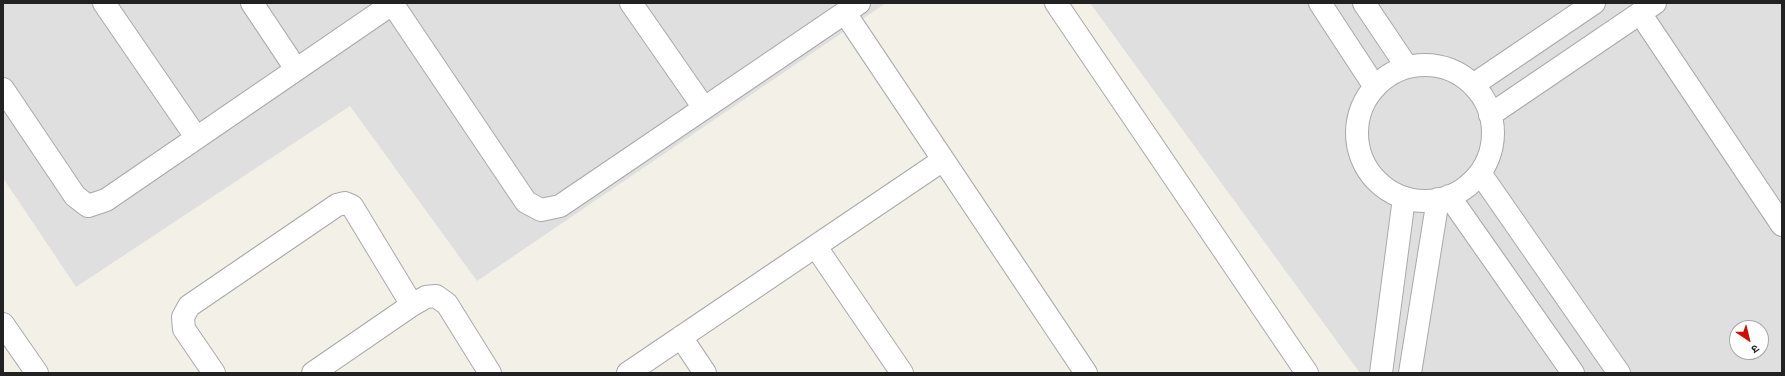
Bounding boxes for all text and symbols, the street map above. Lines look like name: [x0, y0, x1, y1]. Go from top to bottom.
north arrow: [1729, 320, 1769, 360]
text: उ: [1749, 341, 1762, 357]

